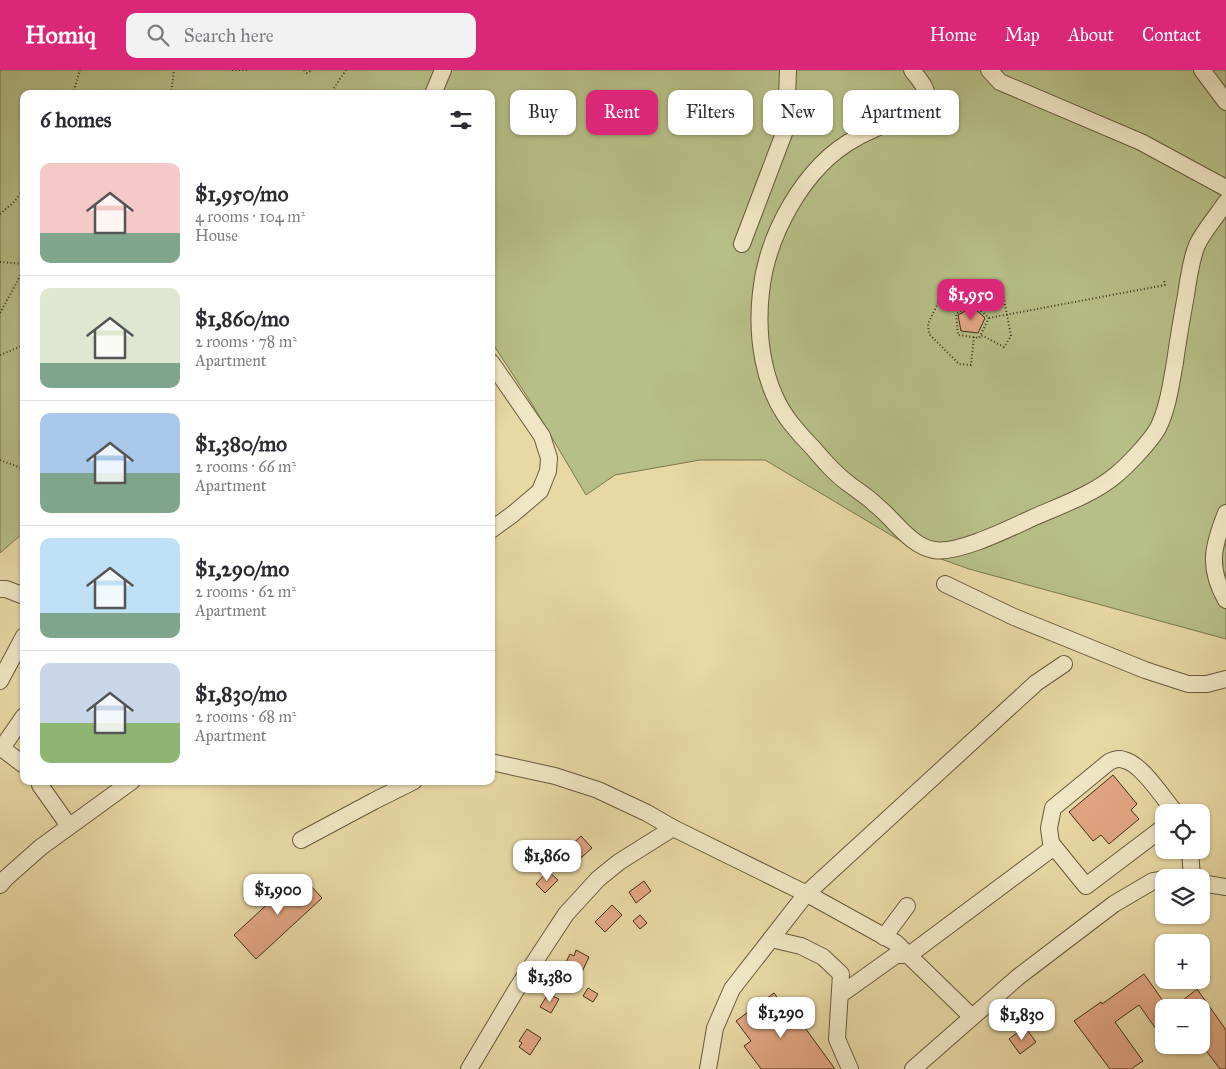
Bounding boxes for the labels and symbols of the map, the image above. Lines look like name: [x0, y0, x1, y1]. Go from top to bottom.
pin: $1,950: [930, 278, 1012, 321]
pin: $1,860: [506, 840, 588, 882]
pin: $1,900: [237, 874, 319, 916]
pin: $1,380: [509, 960, 591, 1003]
pin: $1,290: [740, 996, 822, 1039]
pin: $1,830: [981, 998, 1063, 1041]

